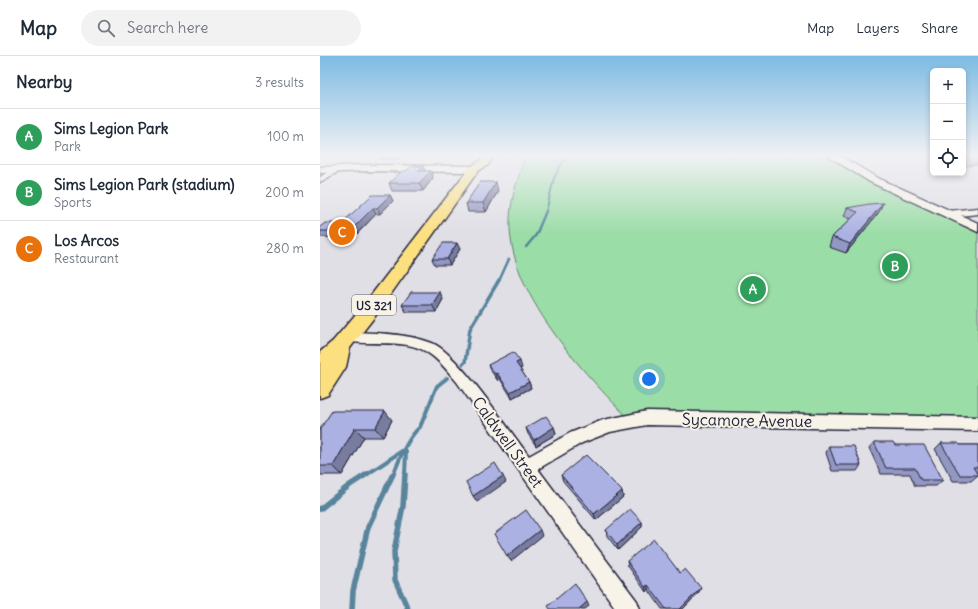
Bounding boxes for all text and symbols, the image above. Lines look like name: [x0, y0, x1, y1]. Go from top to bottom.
search box: [81, 10, 361, 46]
text: Map: [20, 16, 57, 40]
icon: search: [95, 17, 117, 39]
text: Search here: [127, 18, 208, 37]
text: Map: [807, 19, 834, 37]
text: Layers: [856, 19, 899, 37]
text: Share: [921, 19, 958, 37]
map controls: [930, 68, 966, 176]
button: +: [930, 68, 966, 104]
text: Nearby: [16, 71, 72, 93]
text: 3 results: [255, 74, 304, 91]
button: −: [930, 104, 966, 140]
text: Sims Legion Park: [54, 119, 168, 138]
text: A: [25, 128, 33, 145]
text: 100 m: [267, 128, 304, 145]
text: Park: [54, 138, 81, 155]
button: locate: [930, 140, 966, 176]
text: Sims Legion Park (stadium): [54, 175, 235, 194]
text: B: [25, 184, 33, 201]
text: 200 m: [265, 184, 304, 201]
text: Sports: [54, 194, 92, 211]
pin: C: [329, 217, 355, 247]
text: Los Arcos: [54, 231, 119, 250]
text: C: [25, 240, 33, 257]
text: 280 m: [266, 240, 304, 257]
text: Restaurant: [54, 250, 119, 267]
pin: B: [882, 251, 908, 281]
pin: A: [740, 274, 766, 304]
road number: US 321: [352, 295, 396, 315]
your location: [639, 369, 659, 389]
street label: Caldwell Street: [468, 393, 548, 492]
street label: Sycamore Avenue: [682, 409, 812, 431]

